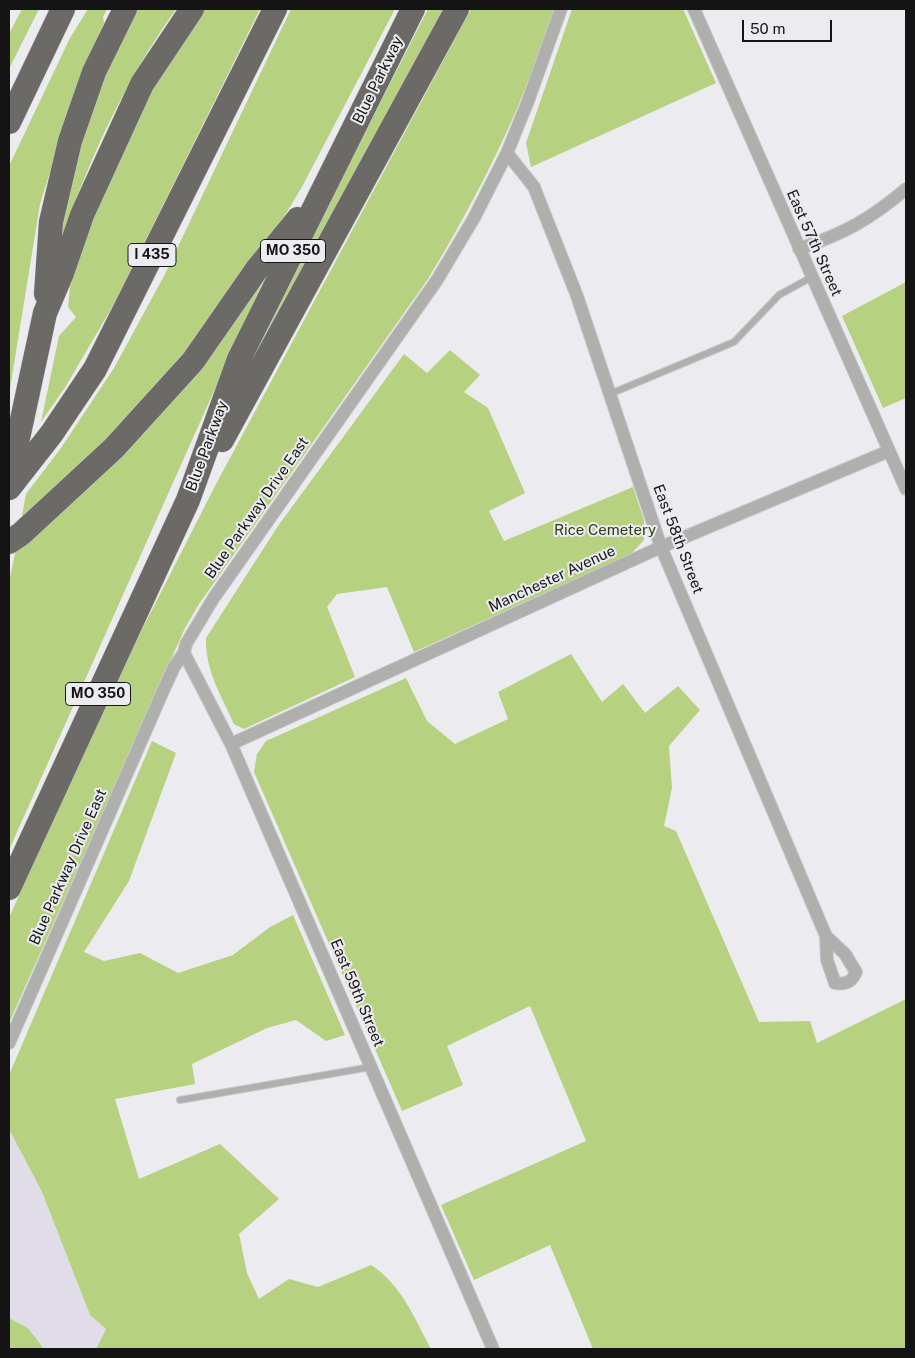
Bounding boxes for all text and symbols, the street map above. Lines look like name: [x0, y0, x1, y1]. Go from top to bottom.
scale bar: [745, 10, 835, 42]
text: 50 m: [750, 20, 785, 37]
street label: Blue Parkway: [349, 33, 407, 127]
street label: East 57th Street: [782, 187, 846, 299]
road number: MO 350: [260, 240, 326, 262]
road number: I 435: [128, 244, 176, 266]
street label: Blue Parkway: [182, 398, 232, 494]
street label: Blue Parkway Drive East: [201, 434, 313, 582]
street label: East 58th Street: [649, 482, 707, 596]
park label: Rice Cemetery: [554, 521, 656, 539]
street label: Manchester Avenue: [486, 542, 618, 616]
road number: MO 350: [66, 682, 130, 706]
street label: Blue Parkway Drive East: [25, 786, 111, 948]
street label: East 59th Street: [326, 936, 388, 1050]

